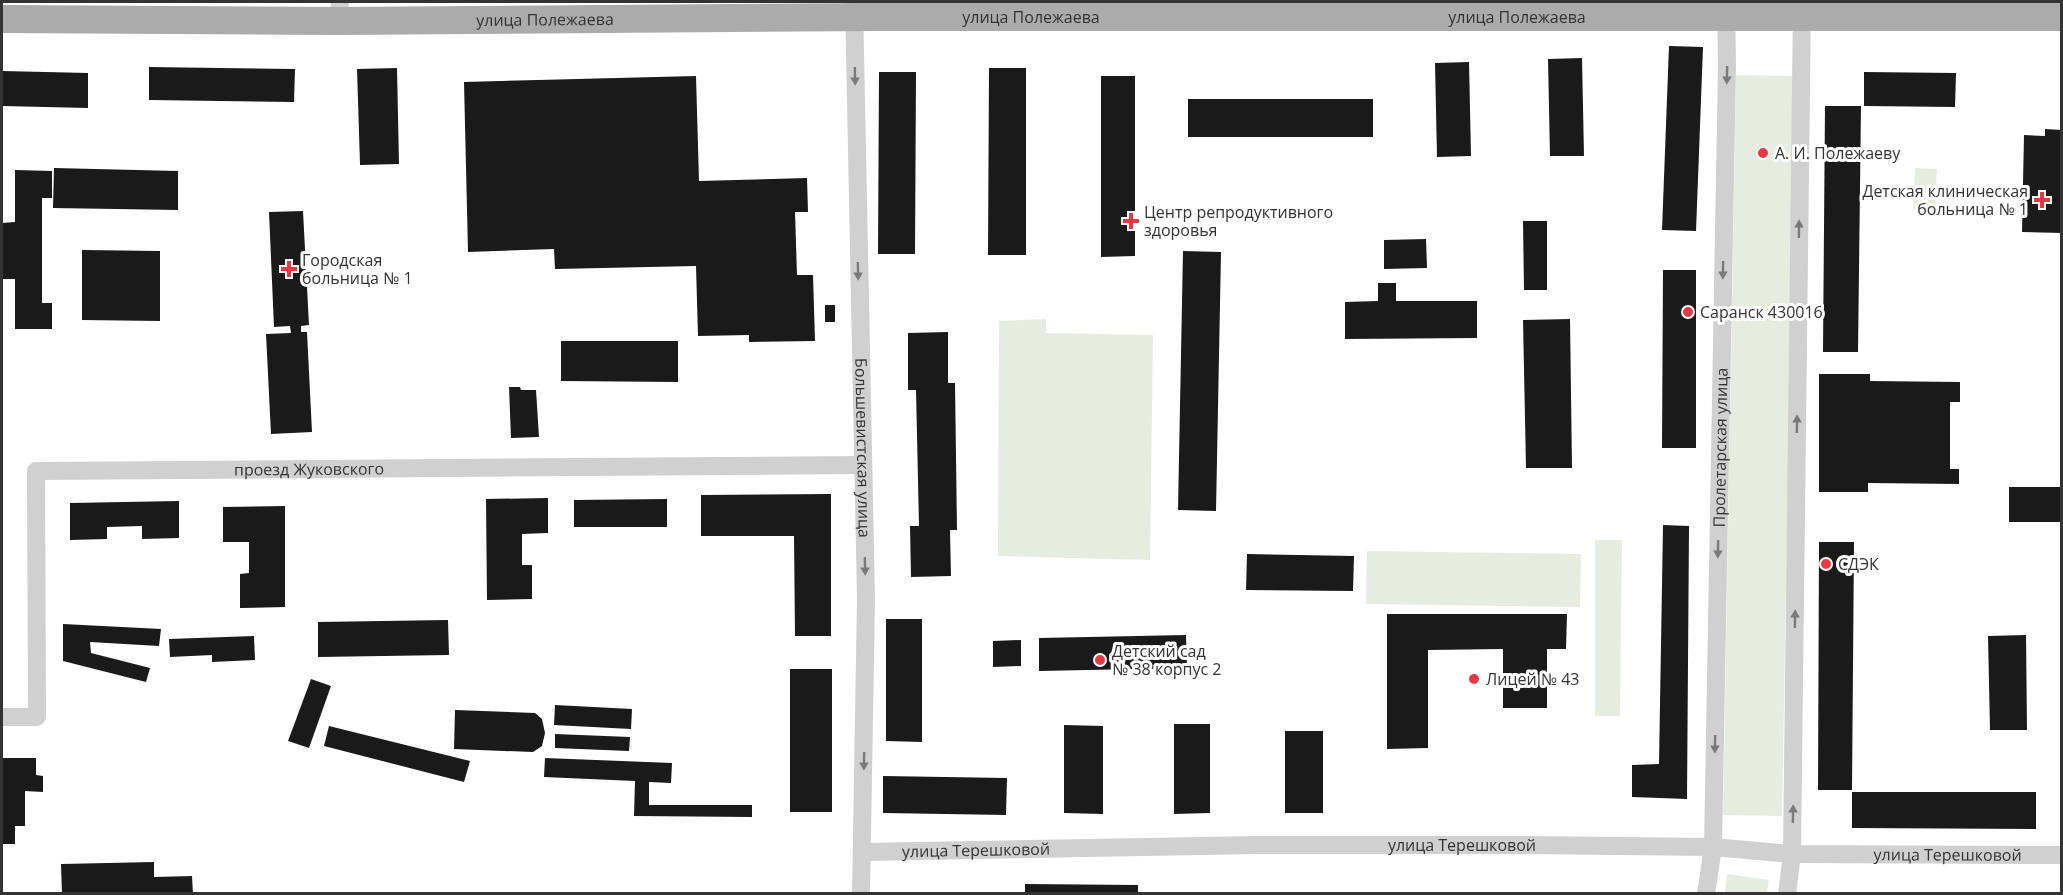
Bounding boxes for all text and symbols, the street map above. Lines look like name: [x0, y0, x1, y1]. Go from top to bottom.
street label: улица Полежаева: [962, 6, 1100, 28]
street label: улица Полежаева: [1448, 6, 1586, 28]
street label: улица Полежаева: [476, 8, 614, 31]
one-way arrow: [850, 66, 859, 85]
one-way arrow: [1722, 66, 1732, 85]
place label: А. И. Полежаеву: [1775, 142, 1901, 164]
marker: А. И. Полежаеву: [1756, 146, 1770, 160]
place label: Детская клиническая больница № 1: [1862, 180, 2028, 220]
marker: Детская клиническая больница № 1: [2033, 191, 2051, 209]
place label: Центр репродуктивного здоровья: [1144, 201, 1333, 241]
marker: Центр репродуктивного здоровья: [1122, 212, 1140, 230]
one-way arrow: [1794, 220, 1804, 239]
place label: Городская больница № 1: [302, 249, 413, 289]
marker: Городская больница № 1: [280, 260, 298, 278]
one-way arrow: [854, 261, 863, 280]
one-way arrow: [1718, 261, 1728, 280]
place label: Саранск 430016: [1700, 301, 1823, 323]
marker: Саранск 430016: [1681, 305, 1695, 319]
street label: Большевистская улица: [850, 358, 876, 538]
street label: Пролетарская улица: [1708, 368, 1733, 528]
one-way arrow: [1792, 415, 1802, 434]
street label: проезд Жуковского: [234, 457, 384, 481]
one-way arrow: [1713, 539, 1723, 558]
place label: СДЭК: [1838, 553, 1879, 575]
one-way arrow: [860, 556, 870, 575]
marker: СДЭК: [1819, 557, 1833, 571]
one-way arrow: [1790, 610, 1800, 629]
place label: Детский сад № 38 корпус 2: [1112, 640, 1222, 680]
marker: Детский сад № 38 корпус 2: [1093, 653, 1107, 667]
place label: Лицей № 43: [1486, 668, 1580, 690]
marker: Лицей № 43: [1467, 672, 1481, 686]
one-way arrow: [1710, 734, 1719, 753]
one-way arrow: [859, 751, 868, 770]
one-way arrow: [1788, 805, 1798, 824]
street label: улица Терешковой: [1388, 834, 1536, 856]
street label: улица Терешковой: [902, 838, 1050, 862]
street label: улица Терешковой: [1874, 843, 2022, 866]

